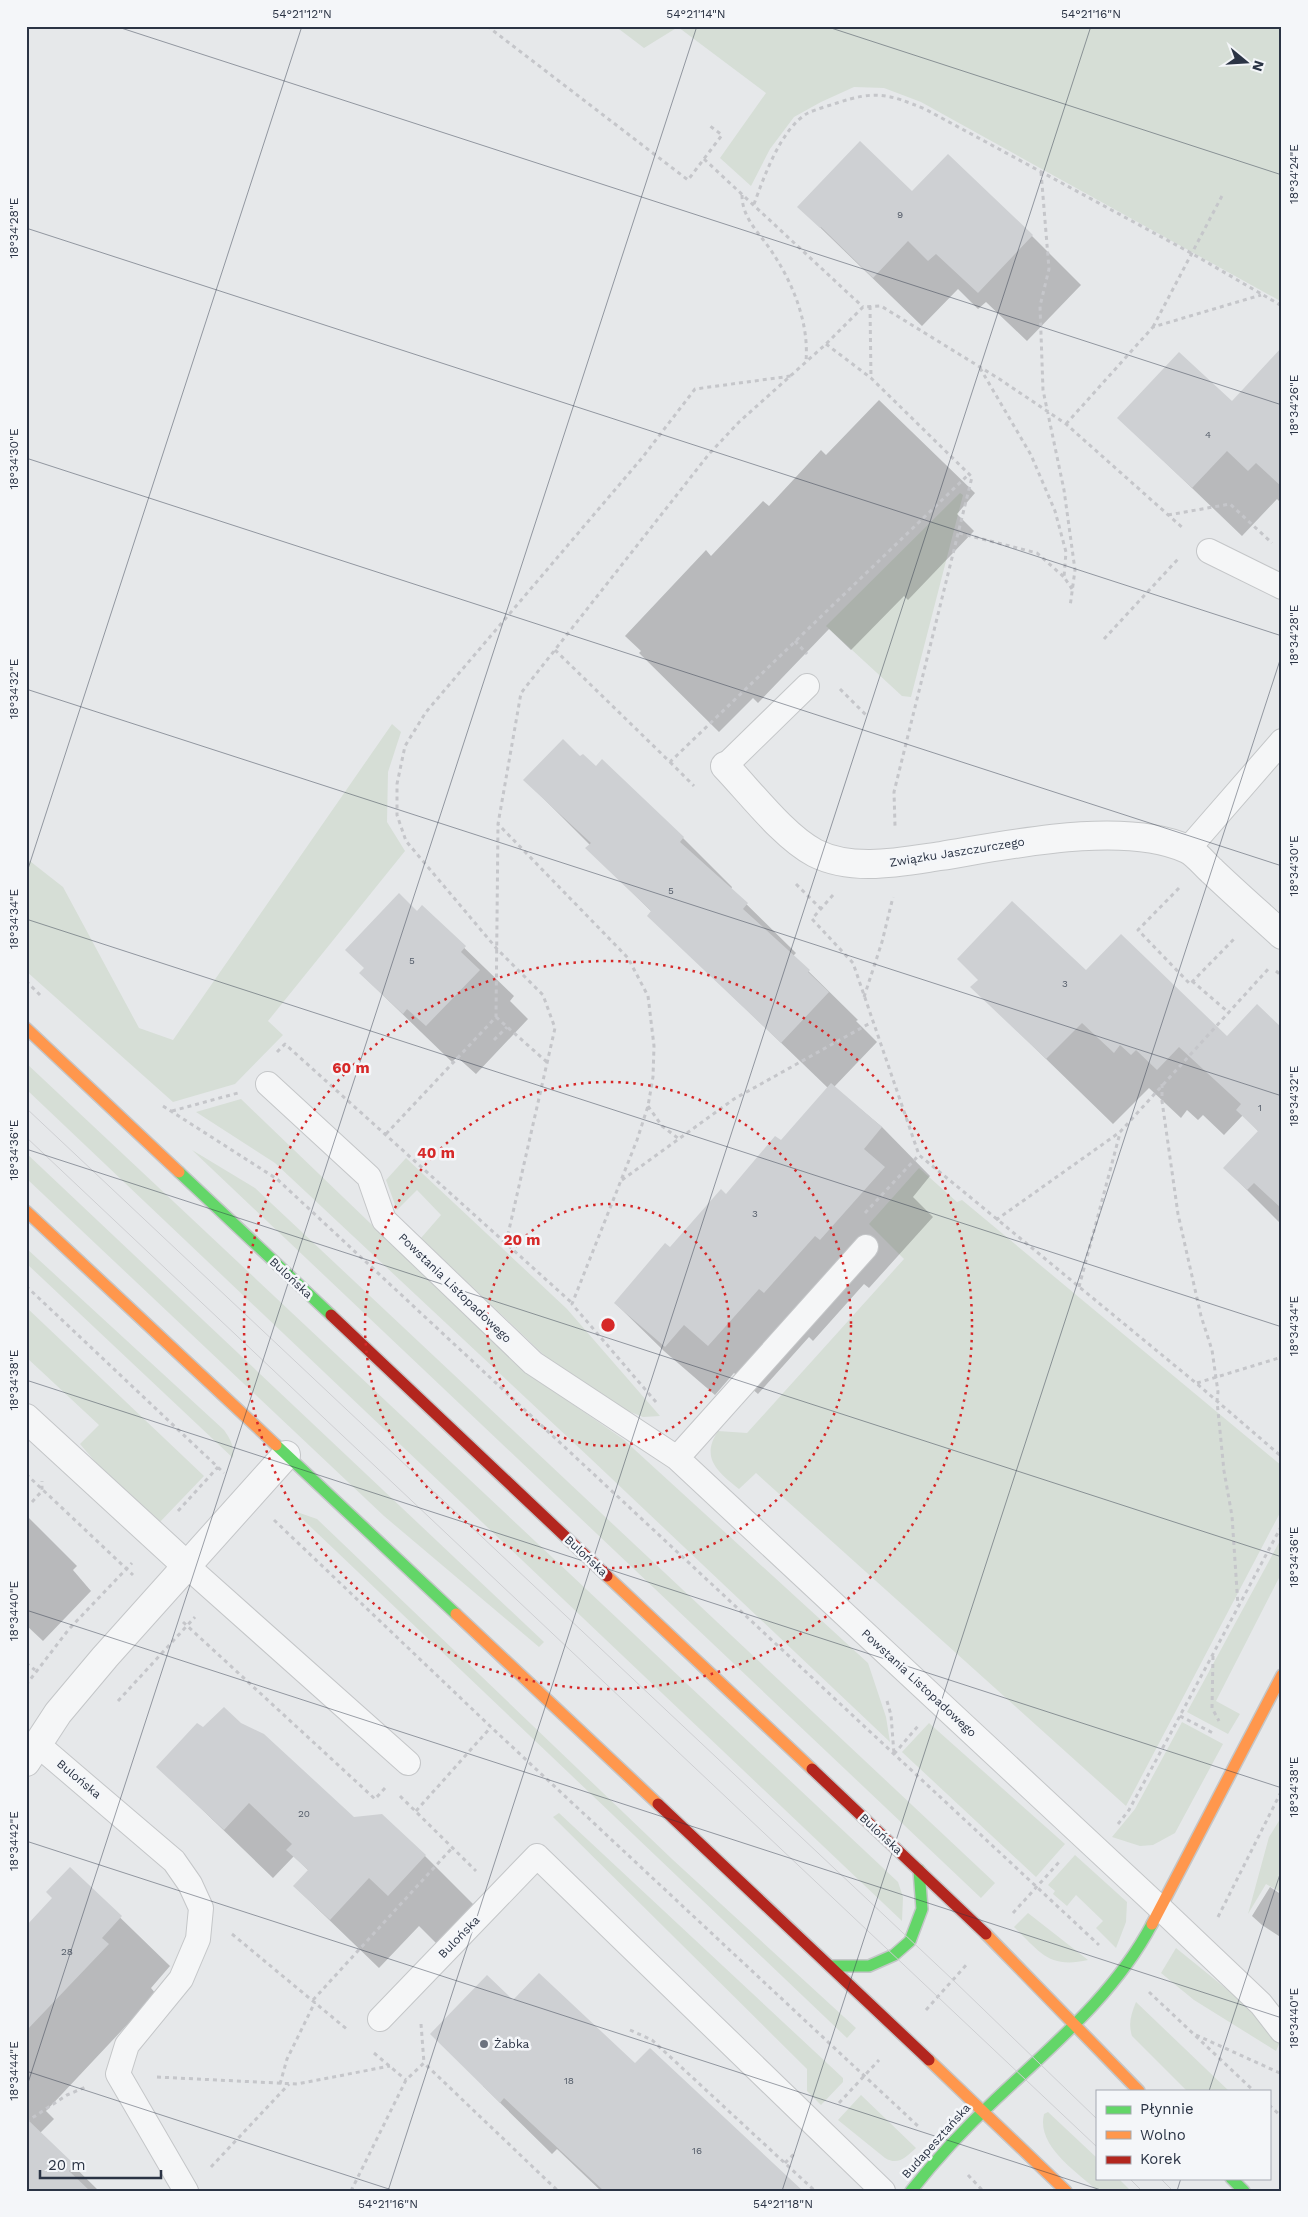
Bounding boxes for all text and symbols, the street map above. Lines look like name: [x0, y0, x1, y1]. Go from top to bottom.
text: 54°21'12"N: [272, 7, 332, 21]
text: 54°21'14"N: [666, 7, 726, 21]
text: 54°21'16"N: [1061, 7, 1121, 21]
north arrow: [1220, 38, 1270, 88]
text: N: [1249, 59, 1268, 73]
text: 18°34'24"E: [1287, 144, 1301, 204]
text: 18°34'28"E: [7, 197, 21, 259]
house number: 9: [897, 209, 903, 220]
text: 18°34'26"E: [1287, 374, 1301, 435]
text: 18°34'30"E: [7, 428, 21, 490]
house number: 4: [1205, 429, 1211, 440]
text: 18°34'28"E: [1287, 604, 1301, 666]
text: 18°34'32"E: [7, 658, 21, 719]
street label: Związku Jaszczurczego: [888, 834, 1026, 870]
text: 18°34'30"E: [1287, 835, 1301, 897]
house number: 5: [668, 885, 674, 896]
text: 18°34'34"E: [7, 888, 21, 949]
house number: 5: [409, 955, 415, 966]
house number: 3: [1062, 978, 1068, 989]
text: 60 m: [332, 1059, 370, 1077]
text: 18°34'32"E: [1287, 1065, 1301, 1126]
house number: 1: [1258, 1102, 1262, 1113]
text: 18°34'36"E: [7, 1119, 21, 1180]
text: 40 m: [417, 1144, 455, 1162]
house number: 3: [752, 1208, 758, 1219]
street label: Powstania Listopadowego: [396, 1230, 514, 1346]
text: 20 m: [503, 1231, 541, 1249]
street label: Bulońska: [267, 1255, 315, 1301]
text: 18°34'34"E: [1287, 1295, 1301, 1356]
centre of rings: [599, 1316, 617, 1334]
text: 18°34'38"E: [7, 1349, 21, 1411]
text: 18°34'36"E: [1287, 1526, 1301, 1587]
street label: Bulońska: [562, 1533, 610, 1579]
text: 18°34'40"E: [7, 1580, 21, 1641]
street label: Powstania Listopadowego: [859, 1626, 979, 1740]
street label: Bulońska: [54, 1756, 104, 1802]
text: 18°34'38"E: [1287, 1756, 1301, 1818]
house number: 20: [298, 1808, 310, 1819]
text: 18°34'42"E: [7, 1811, 21, 1871]
street label: Bulońska: [857, 1811, 905, 1857]
street label: Bulońska: [435, 1913, 483, 1961]
house number: 28: [61, 1946, 73, 1957]
text: 18°34'40"E: [1287, 1987, 1301, 2048]
place label: Żabka: [494, 2037, 530, 2051]
marker: Żabka: [478, 2038, 490, 2050]
text: 18°34'44"E: [7, 2041, 21, 2101]
house number: 18: [564, 2075, 574, 2086]
legend: [1096, 2090, 1270, 2180]
text: Płynnie: [1140, 2100, 1194, 2118]
street label: Budapesztańska: [899, 2101, 973, 2181]
text: Wolno: [1140, 2126, 1186, 2144]
house number: 16: [692, 2145, 702, 2156]
scale bar: [40, 2147, 161, 2179]
text: Korek: [1140, 2150, 1182, 2168]
text: 20 m: [48, 2156, 86, 2174]
text: 54°21'16"N: [358, 2197, 418, 2211]
text: 54°21'18"N: [753, 2197, 813, 2211]

